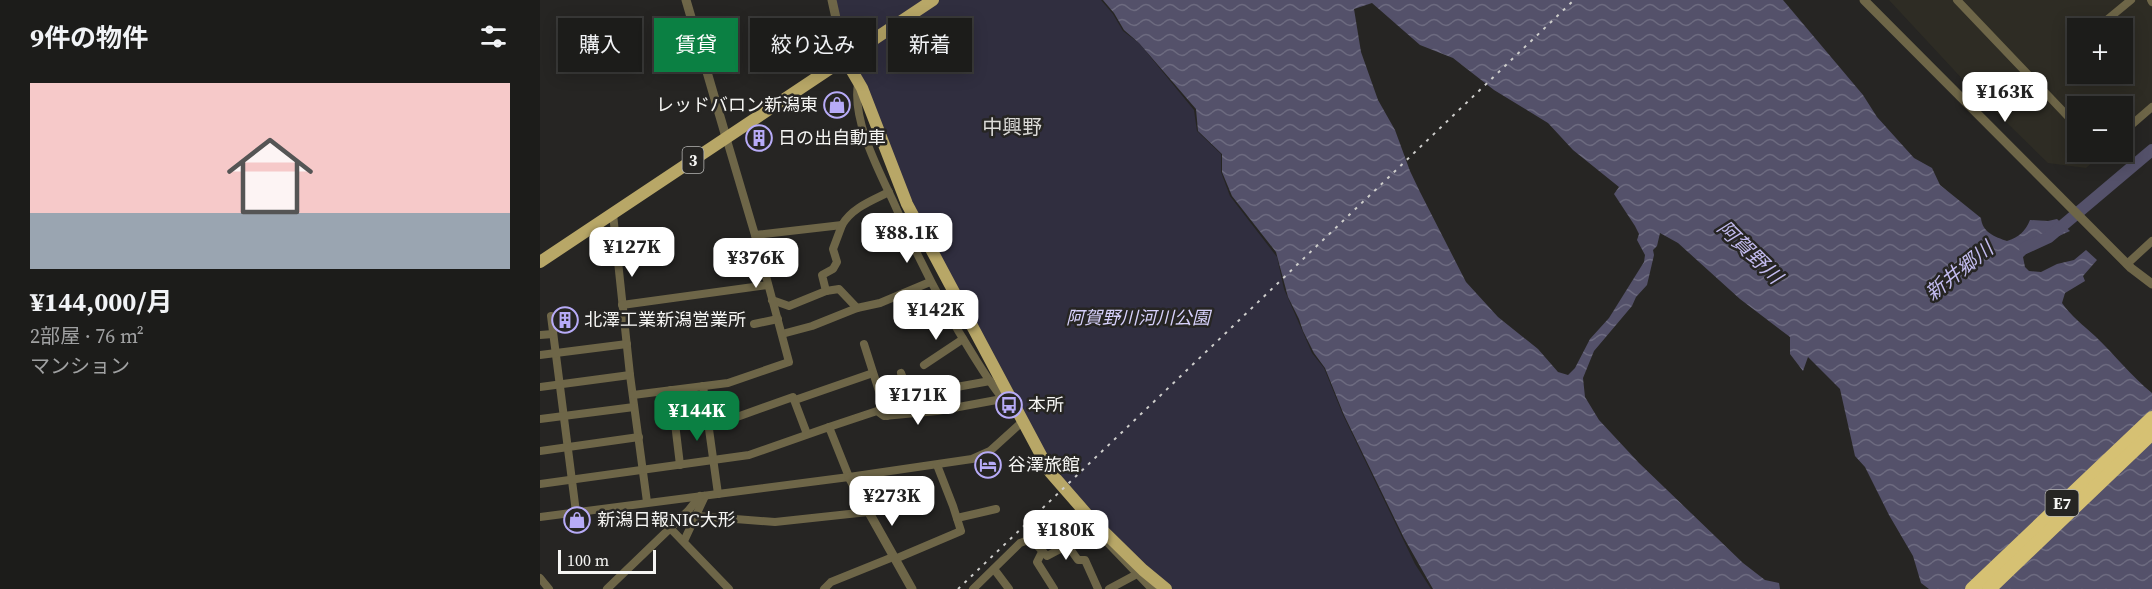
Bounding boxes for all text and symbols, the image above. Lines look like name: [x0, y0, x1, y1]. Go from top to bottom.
chip: 購入: [558, 18, 642, 72]
chip: 賃貸: [654, 18, 738, 72]
chip: 絞り込み: [750, 18, 876, 72]
chip: 新着: [888, 18, 972, 72]
map controls: [2067, 18, 2133, 162]
button: +: [2067, 18, 2133, 84]
text: 9件の物件: [30, 20, 148, 56]
icon: filters: [477, 20, 510, 53]
pin: ¥163K: [1963, 72, 2047, 123]
text: ¥163K: [1976, 77, 2034, 105]
shop icon: レッドバロン新潟東: [822, 90, 852, 120]
place label: レッドバロン新潟東: [656, 92, 818, 117]
button: −: [2067, 96, 2133, 162]
district label: 中興野: [982, 113, 1042, 141]
icon: home: [216, 122, 324, 230]
building icon: 日の出自動車: [744, 123, 774, 153]
place label: 日の出自動車: [778, 125, 886, 150]
road number: 3: [682, 147, 704, 173]
pin: ¥88.1K: [858, 213, 956, 264]
water label: 阿賀野川: [1712, 214, 1790, 291]
text: ¥88.1K: [875, 218, 939, 246]
pin: ¥127K: [590, 227, 674, 278]
text: ¥127K: [603, 232, 661, 260]
water label: 新井郷川: [1919, 234, 2000, 307]
pin: ¥376K: [714, 238, 798, 289]
text: ¥376K: [727, 243, 785, 271]
text: ¥144,000/月: [30, 284, 173, 320]
pin: ¥142K: [894, 290, 978, 341]
text: ¥142K: [907, 295, 965, 323]
building icon: 北澤工業新潟営業所: [550, 305, 580, 335]
park label: 阿賀野川河川公園: [1066, 305, 1213, 330]
place label: 北澤工業新潟営業所: [584, 307, 746, 332]
text: 2部屋 · 76 m²: [30, 322, 144, 350]
text: マンション: [30, 352, 130, 380]
pin: ¥171K: [876, 375, 960, 426]
text: ¥171K: [889, 380, 947, 408]
bus stop icon: 本所: [994, 390, 1024, 420]
pin: ¥144K: [655, 391, 739, 442]
place label: 本所: [1028, 392, 1064, 417]
text: ¥144K: [668, 396, 726, 424]
hotel icon: 谷澤旅館: [973, 450, 1003, 480]
place label: 谷澤旅館: [1008, 452, 1080, 477]
pin: ¥273K: [850, 476, 934, 527]
text: ¥273K: [863, 481, 921, 509]
road number: E7: [2046, 490, 2078, 516]
shop icon: 新潟日報NIC大形: [562, 505, 592, 535]
place label: 新潟日報NIC大形: [597, 507, 736, 532]
pin: ¥180K: [1024, 510, 1108, 561]
text: ¥180K: [1037, 515, 1095, 543]
scale bar: [558, 547, 656, 574]
text: 100 m: [567, 549, 609, 571]

